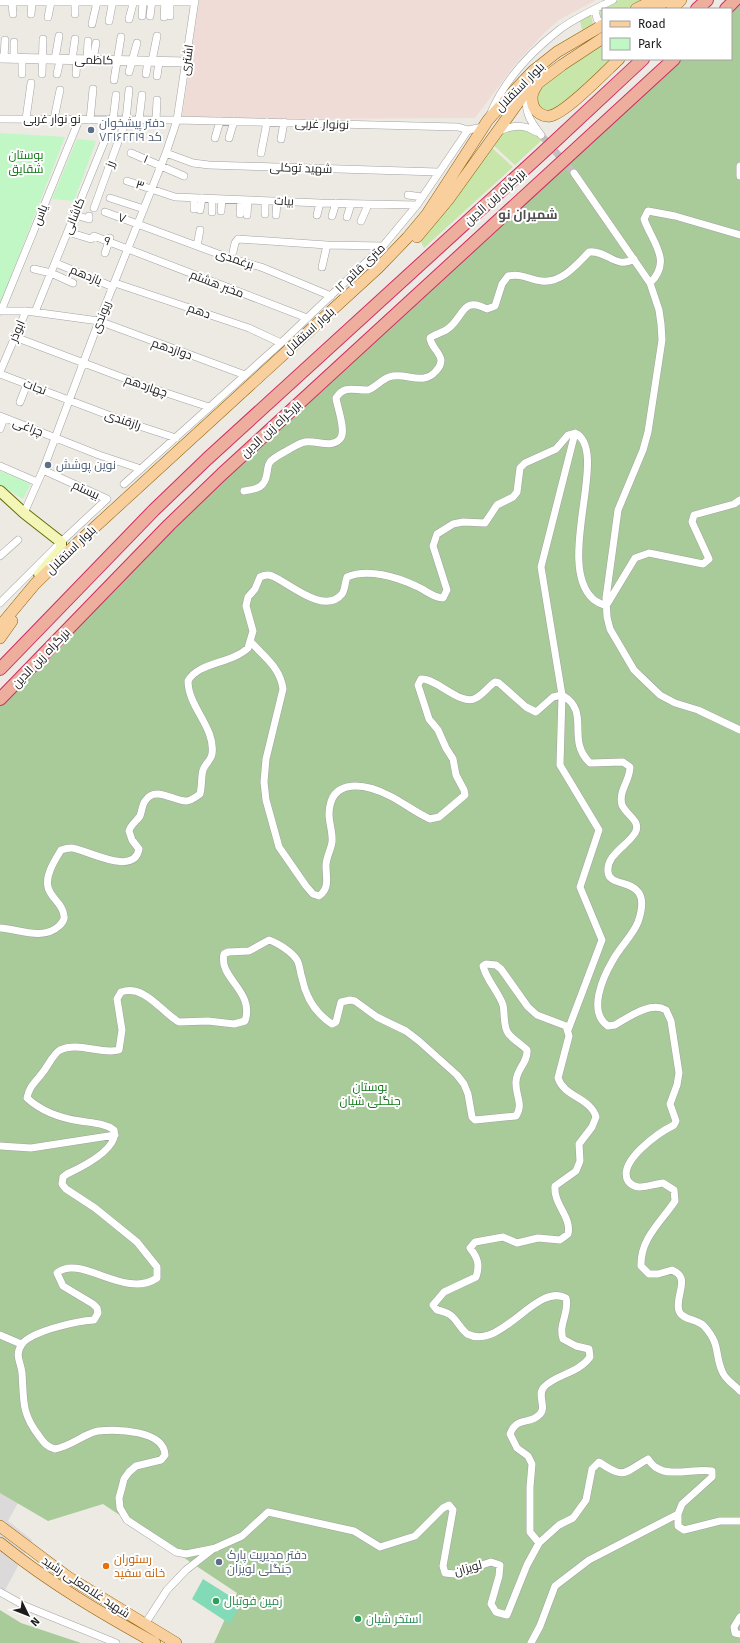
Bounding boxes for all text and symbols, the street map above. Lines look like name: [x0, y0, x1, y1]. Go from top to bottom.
legend: [602, 8, 732, 60]
text: Road: [638, 17, 666, 31]
text: Park: [638, 37, 662, 51]
street label: اشتری: [178, 44, 196, 76]
street label: کاظمی: [75, 53, 113, 67]
street label: بلوار استقلال: [493, 60, 547, 114]
street label: نو نوار غربی: [23, 112, 81, 126]
place label: دفتر پیشخوان کد ۷۲۱۶۲۲۱۹: [99, 116, 165, 144]
street label: نونوار غربی: [295, 116, 349, 132]
marker: دفتر پیشخوان کد ۷۲۱۶۲۲۱۹: [86, 125, 96, 135]
park label: بوستان شقایق: [8, 148, 44, 176]
street label: ۱: [142, 152, 150, 166]
street label: رز: [102, 159, 118, 170]
street label: شهید توکلی: [269, 160, 333, 176]
street label: بزرگراه زین الدین: [462, 166, 528, 228]
street label: ۳: [134, 177, 146, 193]
street label: بیات: [274, 193, 294, 209]
street label: کاشانی: [60, 196, 88, 236]
street label: یاس: [30, 202, 51, 227]
district label: شمیران نو: [498, 207, 558, 223]
street label: ۷: [116, 210, 128, 226]
street label: ۹: [102, 233, 112, 249]
street label: ۱۲ متری قائم: [332, 241, 389, 296]
street label: برغمدی: [214, 246, 256, 272]
street label: یازدهم: [68, 262, 105, 289]
street label: مخبر هشتم: [188, 267, 246, 302]
street label: ریوندی: [88, 299, 114, 335]
street label: دهم: [185, 301, 212, 322]
street label: بلوار استقلال: [281, 304, 337, 358]
street label: ابوذر: [6, 318, 28, 345]
street label: دوازدهم: [150, 336, 194, 363]
street label: چهاردهم: [122, 372, 169, 402]
street label: نجات: [22, 376, 48, 398]
street label: بزرگراه زین الدین: [238, 397, 304, 461]
street label: رازقندی: [103, 407, 143, 433]
street label: چراغی: [10, 415, 45, 441]
place label: نوین پوشش: [56, 458, 116, 474]
marker: نوین پوشش: [43, 460, 53, 470]
street label: بیستم: [70, 478, 102, 503]
street label: بلوار استقلال: [43, 523, 99, 577]
street label: بزرگراه زین الدین: [9, 625, 73, 691]
park label: بوستان جنگلی شیان: [339, 1080, 401, 1108]
place label: دفتر مدیریت پارک جنگلی لویزان: [227, 1548, 307, 1576]
place label: رستوران خانه سفید: [114, 1552, 165, 1580]
street label: شهید غلامعلی رشید: [39, 1553, 133, 1621]
marker: دفتر مدیریت پارک جنگلی لویزان: [214, 1557, 224, 1567]
street label: لویزان: [453, 1558, 483, 1578]
marker: رستوران خانه سفید: [101, 1561, 111, 1571]
place label: زمین فوتبال: [224, 1594, 282, 1608]
north arrow: [8, 1595, 48, 1635]
marker: زمین فوتبال: [211, 1596, 221, 1606]
place label: استخر شیان: [366, 1612, 422, 1626]
text: N: [28, 1614, 42, 1629]
marker: استخر شیان: [353, 1614, 363, 1624]

